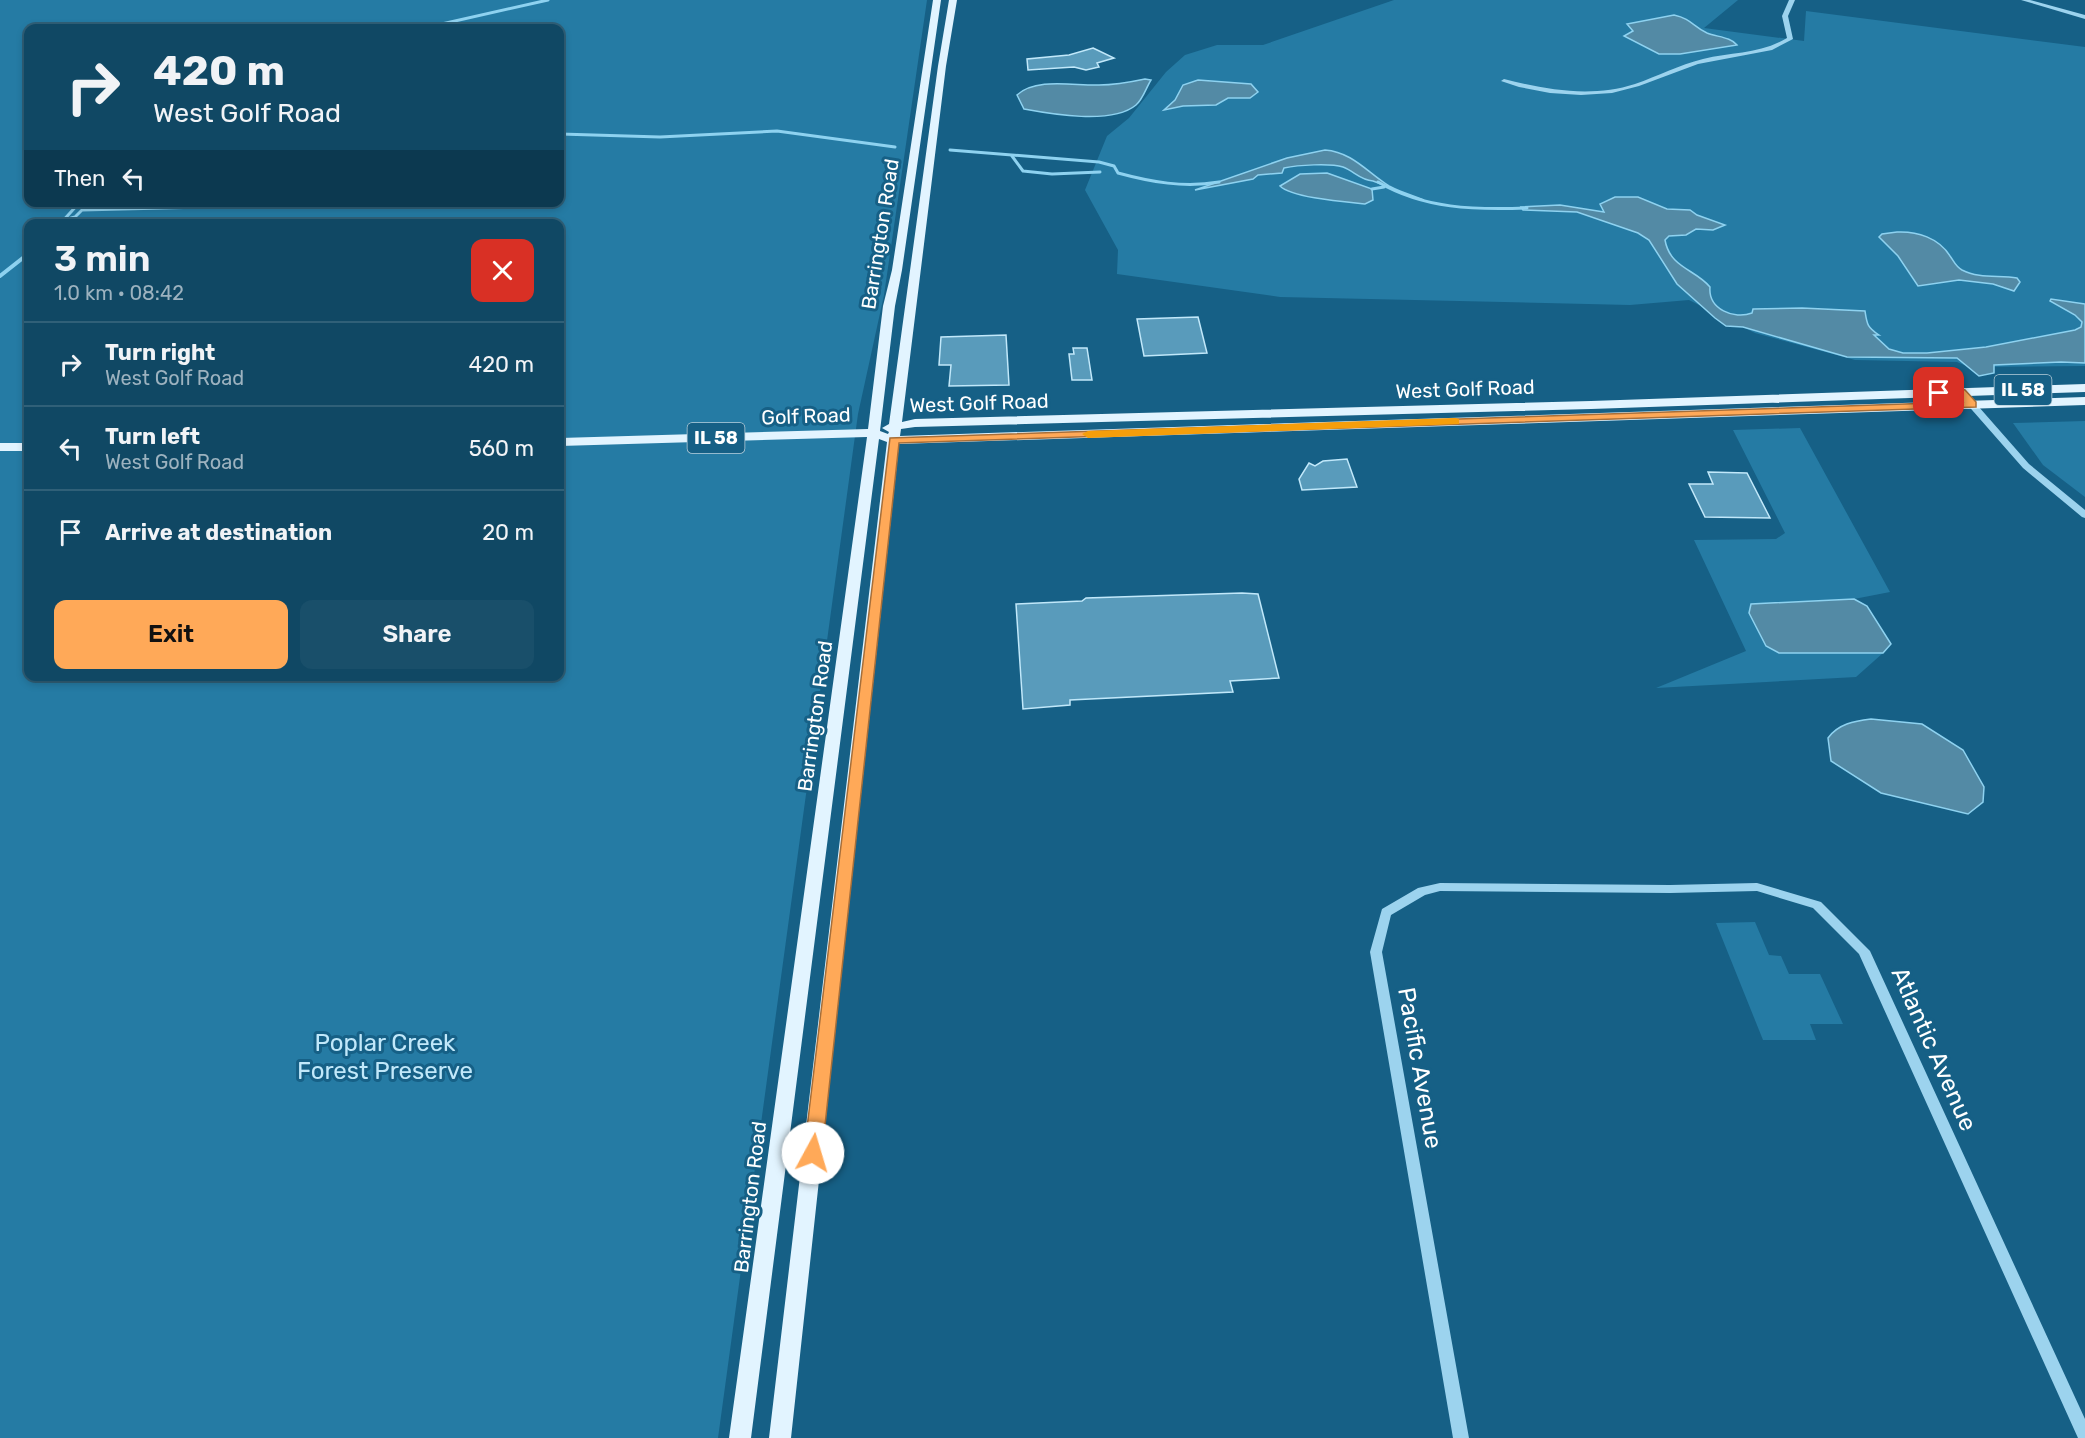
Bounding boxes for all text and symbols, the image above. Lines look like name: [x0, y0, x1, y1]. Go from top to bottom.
text: 420 m: [153, 46, 285, 96]
icon: right: [54, 48, 132, 126]
text: West Golf Road: [153, 97, 341, 129]
street label: Barrington Road: [856, 157, 904, 311]
icon: left: [117, 162, 150, 195]
text: Then: [54, 165, 105, 192]
text: 3 min: [54, 237, 151, 280]
button: close: [471, 239, 534, 302]
text: 1.0 km · 08:42: [54, 281, 184, 305]
text: Turn right: [105, 339, 215, 366]
icon: right: [54, 348, 87, 381]
text: 420 m: [469, 351, 534, 378]
text: West Golf Road: [105, 366, 244, 390]
pin: [1913, 367, 1964, 418]
street label: West Golf Road: [1395, 375, 1535, 403]
road number: IL 58: [1994, 375, 2052, 405]
icon: arrive: [1922, 376, 1955, 409]
street label: West Golf Road: [909, 389, 1049, 417]
street label: Golf Road: [761, 402, 851, 430]
text: Turn left: [105, 423, 200, 450]
road number: IL 58: [688, 423, 744, 453]
icon: left: [54, 432, 87, 465]
text: 560 m: [469, 435, 534, 462]
text: West Golf Road: [105, 450, 244, 474]
icon: arrive: [54, 516, 87, 549]
text: Arrive at destination: [105, 519, 332, 546]
text: 20 m: [482, 519, 534, 546]
button: Exit: [54, 600, 288, 669]
button: Share: [300, 600, 534, 669]
street label: Barrington Road: [793, 639, 837, 793]
street label: Atlantic Avenue: [1885, 963, 1983, 1135]
street label: Pacific Avenue: [1392, 985, 1448, 1151]
park label: Poplar Creek Forest Preserve: [297, 1029, 473, 1085]
street label: Barrington Road: [729, 1120, 771, 1274]
position arrow: [781, 1121, 845, 1185]

